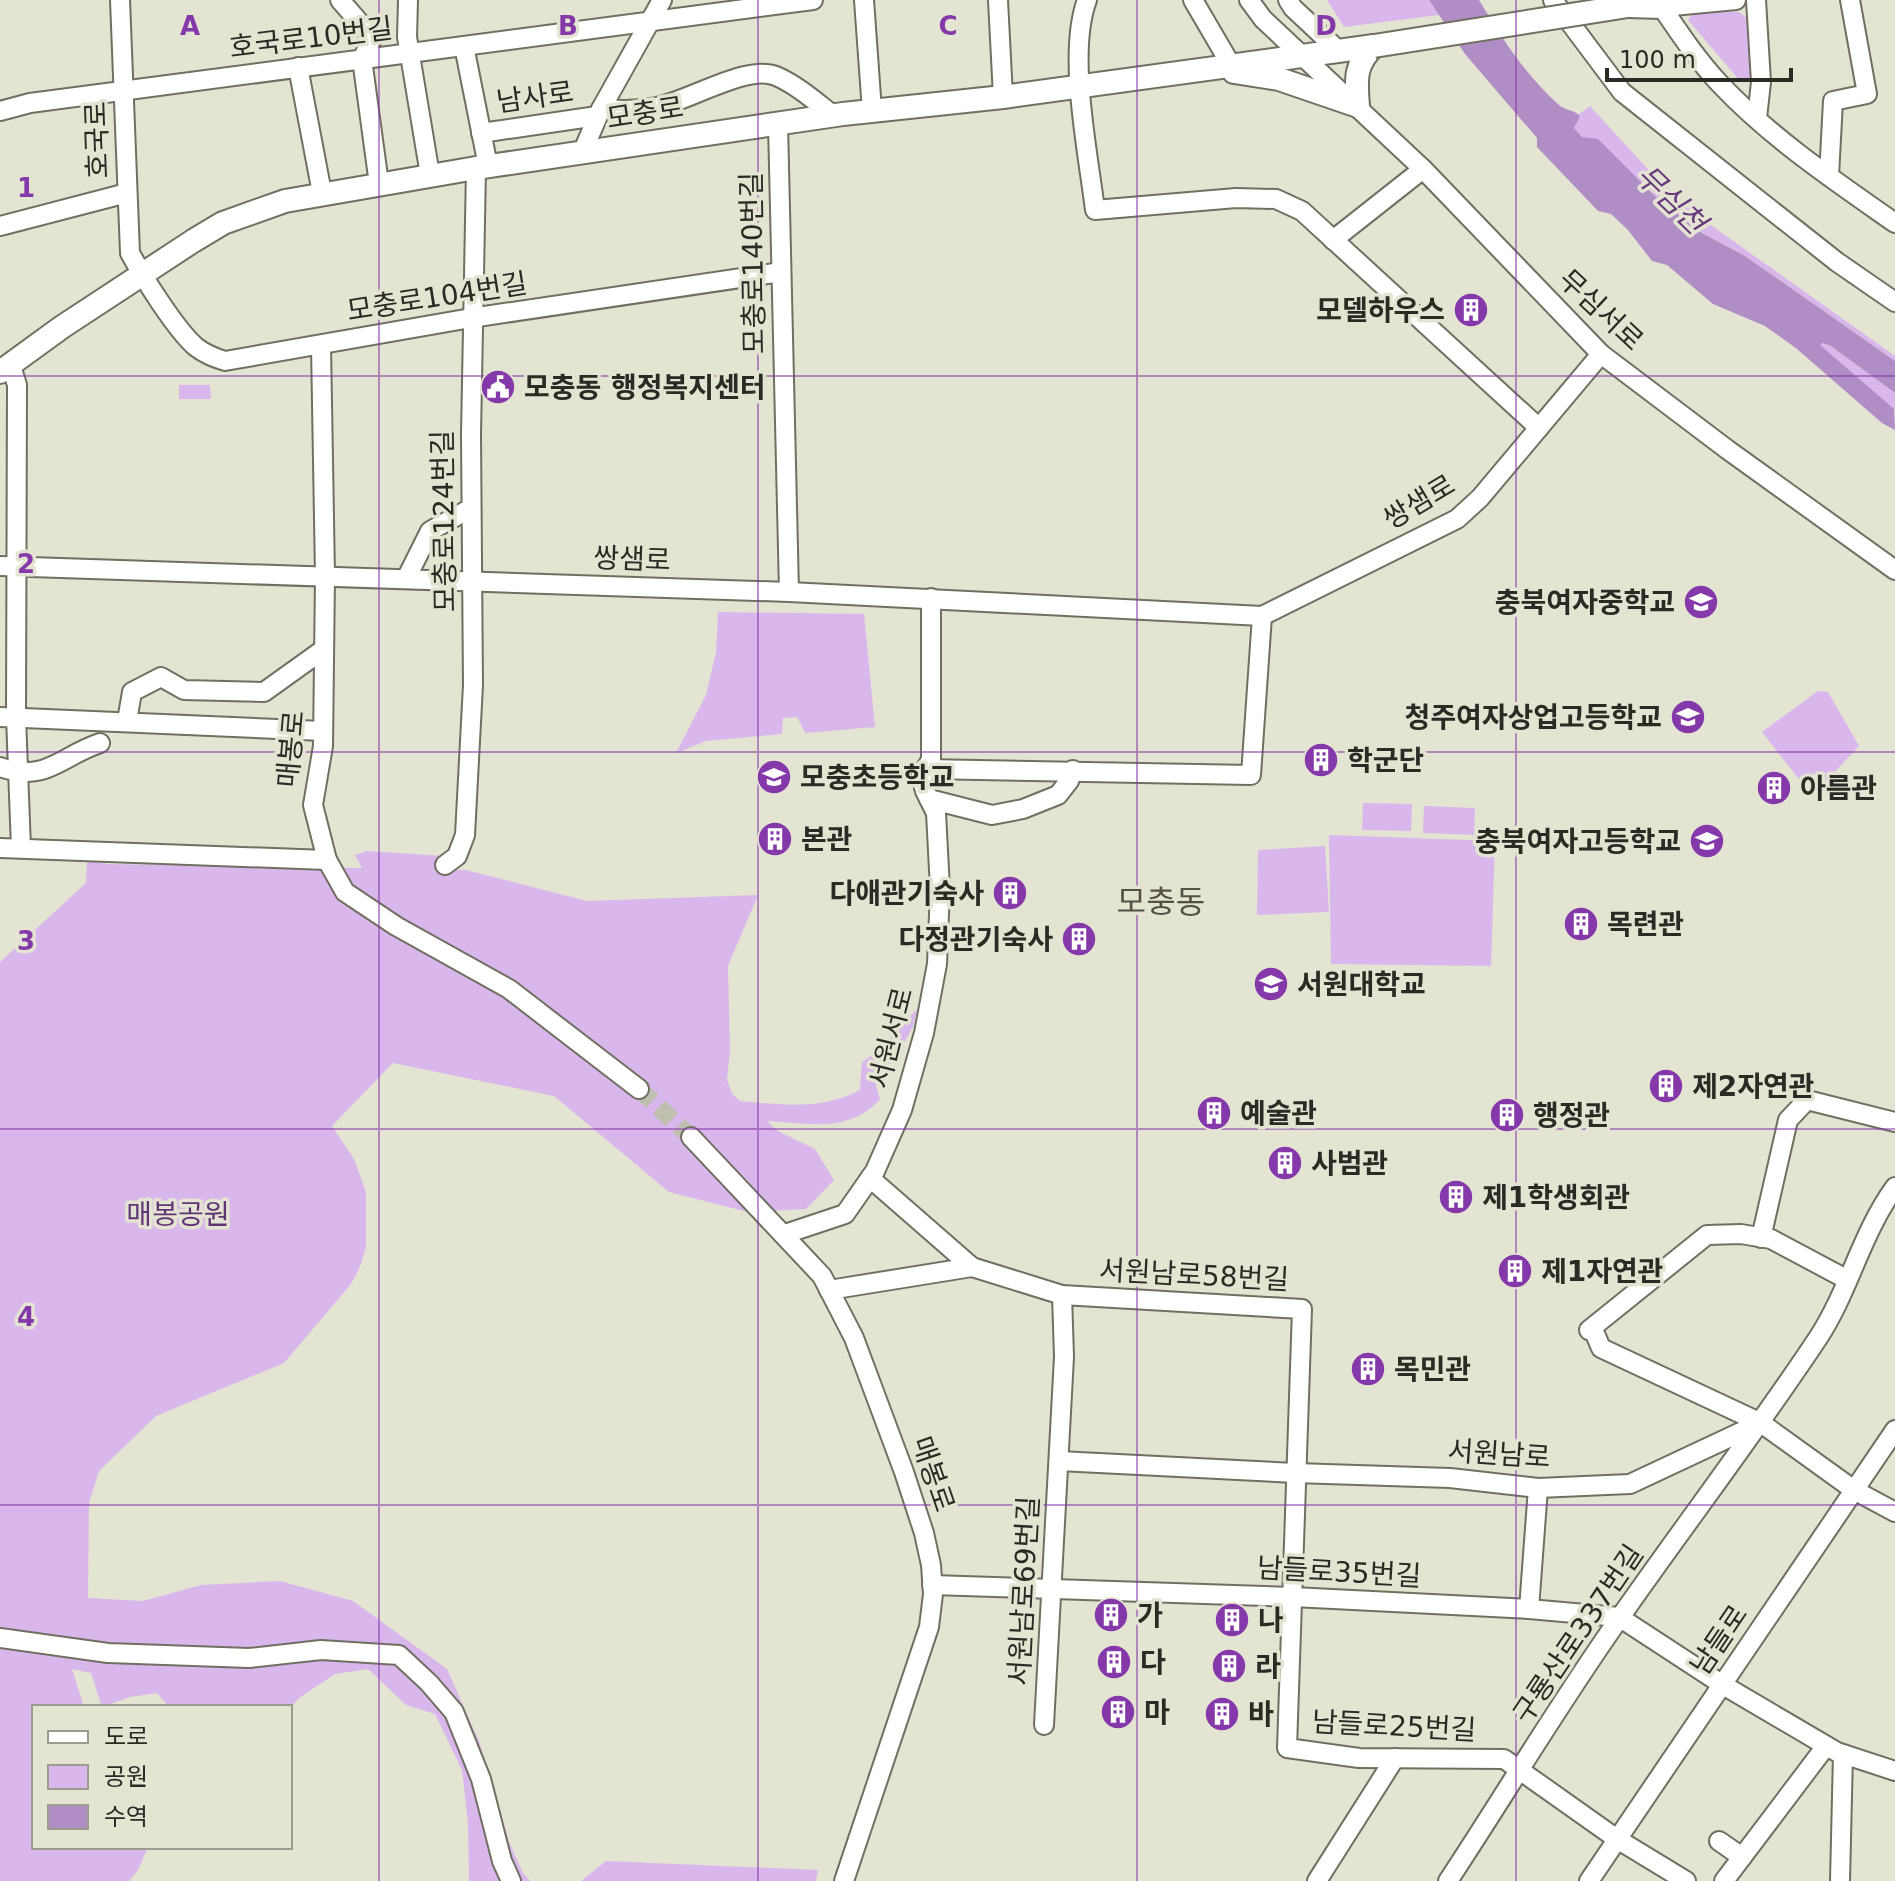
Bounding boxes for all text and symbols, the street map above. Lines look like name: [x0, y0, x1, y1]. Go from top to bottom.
text: A: [180, 11, 200, 41]
text: B: [558, 11, 578, 41]
text: C: [938, 11, 958, 41]
text: D: [1315, 11, 1337, 41]
street label: 호국로10번길: [227, 12, 395, 64]
scale bar: [1607, 32, 1791, 82]
text: 100 m: [1619, 46, 1696, 74]
street label: 남사로: [494, 75, 576, 119]
street label: 모충로: [604, 91, 686, 135]
street label: 호국로: [79, 101, 115, 179]
water label: 무심천: [1629, 158, 1715, 243]
street label: 모충로140번길: [735, 172, 771, 354]
text: 1: [17, 173, 35, 203]
street label: 무심서로: [1552, 263, 1650, 357]
street label: 모충로104번길: [344, 266, 530, 328]
building icon: 모델하우스: [1452, 291, 1490, 329]
place label: 모델하우스: [1316, 294, 1445, 327]
public building icon: 모충동 행정복지센터: [479, 368, 517, 406]
place label: 모충동 행정복지센터: [524, 371, 766, 404]
street label: 모충로124번길: [426, 430, 462, 612]
street label: 쌍샘로: [1377, 468, 1461, 536]
street label: 쌍샘로: [593, 541, 671, 577]
text: 2: [17, 549, 35, 579]
school or university icon: 충북여자중학교: [1682, 583, 1720, 621]
place label: 충북여자중학교: [1495, 586, 1675, 619]
school or university icon: 청주여자상업고등학교: [1669, 698, 1707, 736]
place label: 청주여자상업고등학교: [1404, 701, 1662, 734]
street label: 매봉로: [271, 709, 311, 789]
building icon: 학군단: [1302, 741, 1340, 779]
place label: 학군단: [1347, 744, 1424, 777]
school or university icon: 모충초등학교: [755, 758, 793, 796]
place label: 모충초등학교: [800, 761, 955, 794]
building icon: 아름관: [1755, 769, 1793, 807]
place label: 아름관: [1800, 772, 1877, 805]
building icon: 본관: [756, 820, 794, 858]
school or university icon: 충북여자고등학교: [1688, 822, 1726, 860]
place label: 본관: [801, 823, 853, 856]
place label: 충북여자고등학교: [1475, 825, 1681, 858]
building icon: 다애관기숙사: [991, 874, 1029, 912]
place label: 다애관기숙사: [829, 877, 984, 910]
district label: 모충동: [1117, 883, 1205, 921]
building icon: 목련관: [1562, 905, 1600, 943]
place label: 목련관: [1607, 908, 1684, 941]
building icon: 다정관기숙사: [1060, 920, 1098, 958]
place label: 다정관기숙사: [898, 923, 1053, 956]
text: 3: [17, 926, 35, 956]
school or university icon: 서원대학교: [1252, 965, 1290, 1003]
place label: 서원대학교: [1297, 968, 1426, 1001]
street label: 서원서로: [863, 984, 919, 1092]
building icon: 제2자연관: [1647, 1067, 1685, 1105]
place label: 제2자연관: [1692, 1070, 1815, 1103]
building icon: 예술관: [1195, 1094, 1233, 1132]
building icon: 행정관: [1488, 1096, 1526, 1134]
place label: 예술관: [1240, 1097, 1317, 1130]
place label: 행정관: [1533, 1099, 1610, 1132]
building icon: 사범관: [1266, 1144, 1304, 1182]
place label: 사범관: [1311, 1147, 1388, 1180]
building icon: 제1학생회관: [1437, 1178, 1475, 1216]
place label: 제1학생회관: [1482, 1181, 1630, 1214]
park label: 매봉공원: [126, 1198, 230, 1231]
building icon: 제1자연관: [1496, 1252, 1534, 1290]
street label: 서원남로58번길: [1098, 1254, 1290, 1296]
place label: 제1자연관: [1541, 1255, 1664, 1288]
text: 4: [17, 1302, 35, 1332]
building icon: 목민관: [1349, 1350, 1387, 1388]
place label: 목민관: [1394, 1353, 1471, 1386]
street label: 매봉로: [905, 1432, 961, 1516]
street label: 서원남로: [1446, 1434, 1552, 1474]
street label: 서원남로69번길: [1003, 1495, 1045, 1687]
street label: 구룡산로337번길: [1506, 1539, 1650, 1729]
street label: 남들로35번길: [1256, 1551, 1422, 1593]
building icon: 가: [1092, 1596, 1130, 1634]
place label: 가: [1137, 1599, 1163, 1632]
street label: 남들로: [1684, 1599, 1754, 1681]
building icon: 나: [1213, 1601, 1251, 1639]
place label: 나: [1258, 1604, 1284, 1637]
building icon: 다: [1095, 1643, 1133, 1681]
place label: 다: [1140, 1646, 1166, 1679]
building icon: 라: [1210, 1647, 1248, 1685]
place label: 라: [1255, 1650, 1281, 1683]
building icon: 마: [1099, 1693, 1137, 1731]
building icon: 바: [1203, 1695, 1241, 1733]
place label: 마: [1144, 1696, 1170, 1729]
place label: 바: [1248, 1698, 1274, 1731]
legend: [32, 1705, 292, 1849]
street label: 남들로25번길: [1311, 1705, 1477, 1747]
text: 도로: [104, 1723, 148, 1751]
text: 공원: [104, 1763, 148, 1791]
text: 수역: [104, 1803, 148, 1831]

